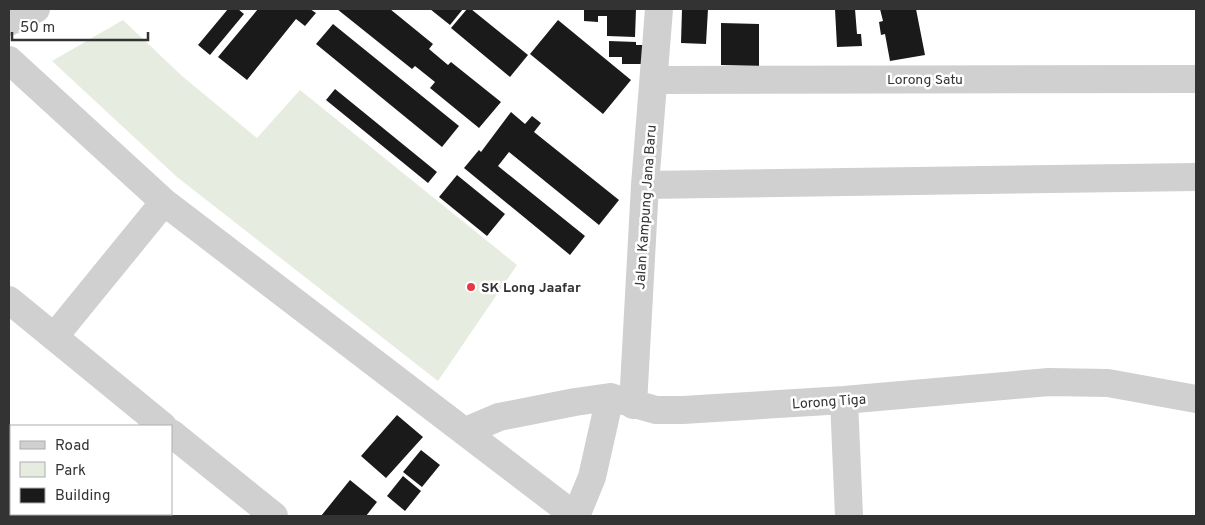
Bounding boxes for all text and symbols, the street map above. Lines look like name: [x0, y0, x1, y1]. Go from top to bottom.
scale bar: [12, 10, 149, 42]
text: 50 m: [20, 19, 55, 38]
street label: Lorong Satu: [887, 72, 963, 89]
street label: Jalan Kampung Jana Baru: [632, 124, 661, 290]
place label: SK Long Jaafar: [481, 280, 581, 297]
marker: SK Long Jaafar: [465, 281, 477, 293]
street label: Lorong Tiga: [792, 391, 867, 414]
legend: [10, 425, 172, 515]
text: Road: [55, 437, 90, 456]
text: Park: [55, 462, 86, 481]
text: Building: [55, 487, 110, 506]

